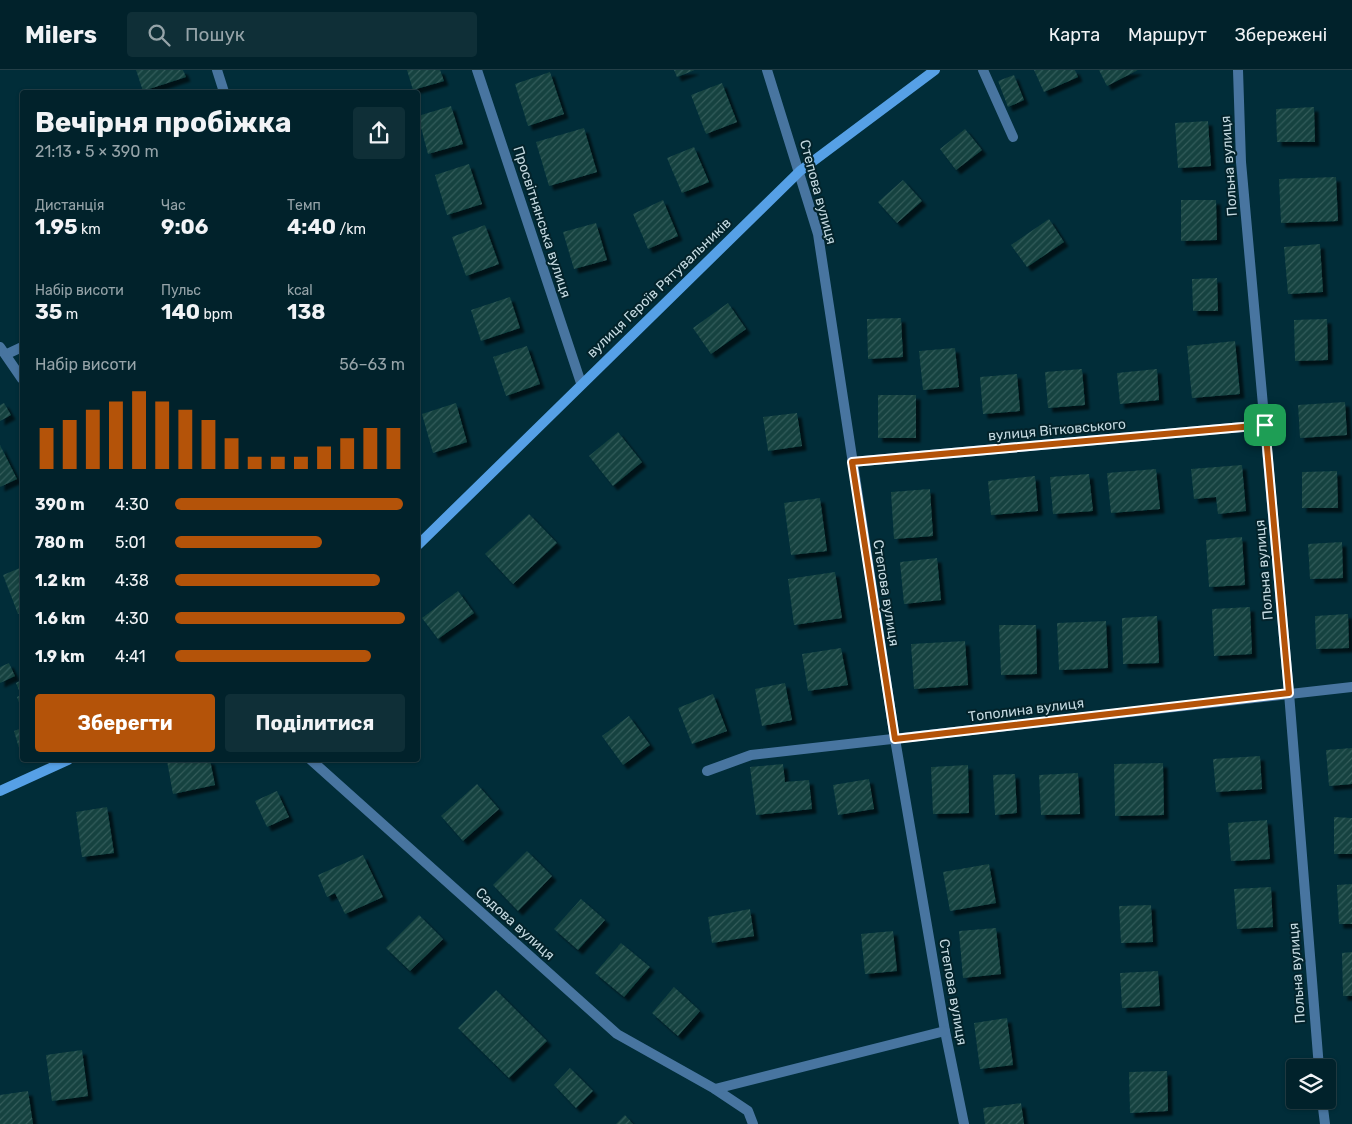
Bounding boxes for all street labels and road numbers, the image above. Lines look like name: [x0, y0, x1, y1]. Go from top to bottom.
street label: Польна вулиця: [1217, 115, 1241, 217]
street label: Степова вулиця: [796, 138, 840, 246]
street label: Просвітнянська вулиця: [509, 144, 575, 300]
street label: вулиця Героїв Рятувальників: [583, 214, 735, 361]
street label: вулиця Вітковського: [987, 416, 1127, 444]
street label: Польна вулиця: [1251, 519, 1277, 621]
street label: Степова вулиця: [869, 538, 903, 648]
street label: Тополина вулиця: [967, 694, 1085, 726]
street label: Садова вулиця: [472, 884, 558, 964]
street label: Польна вулиця: [1285, 922, 1309, 1024]
street label: Степова вулиця: [935, 937, 971, 1047]

